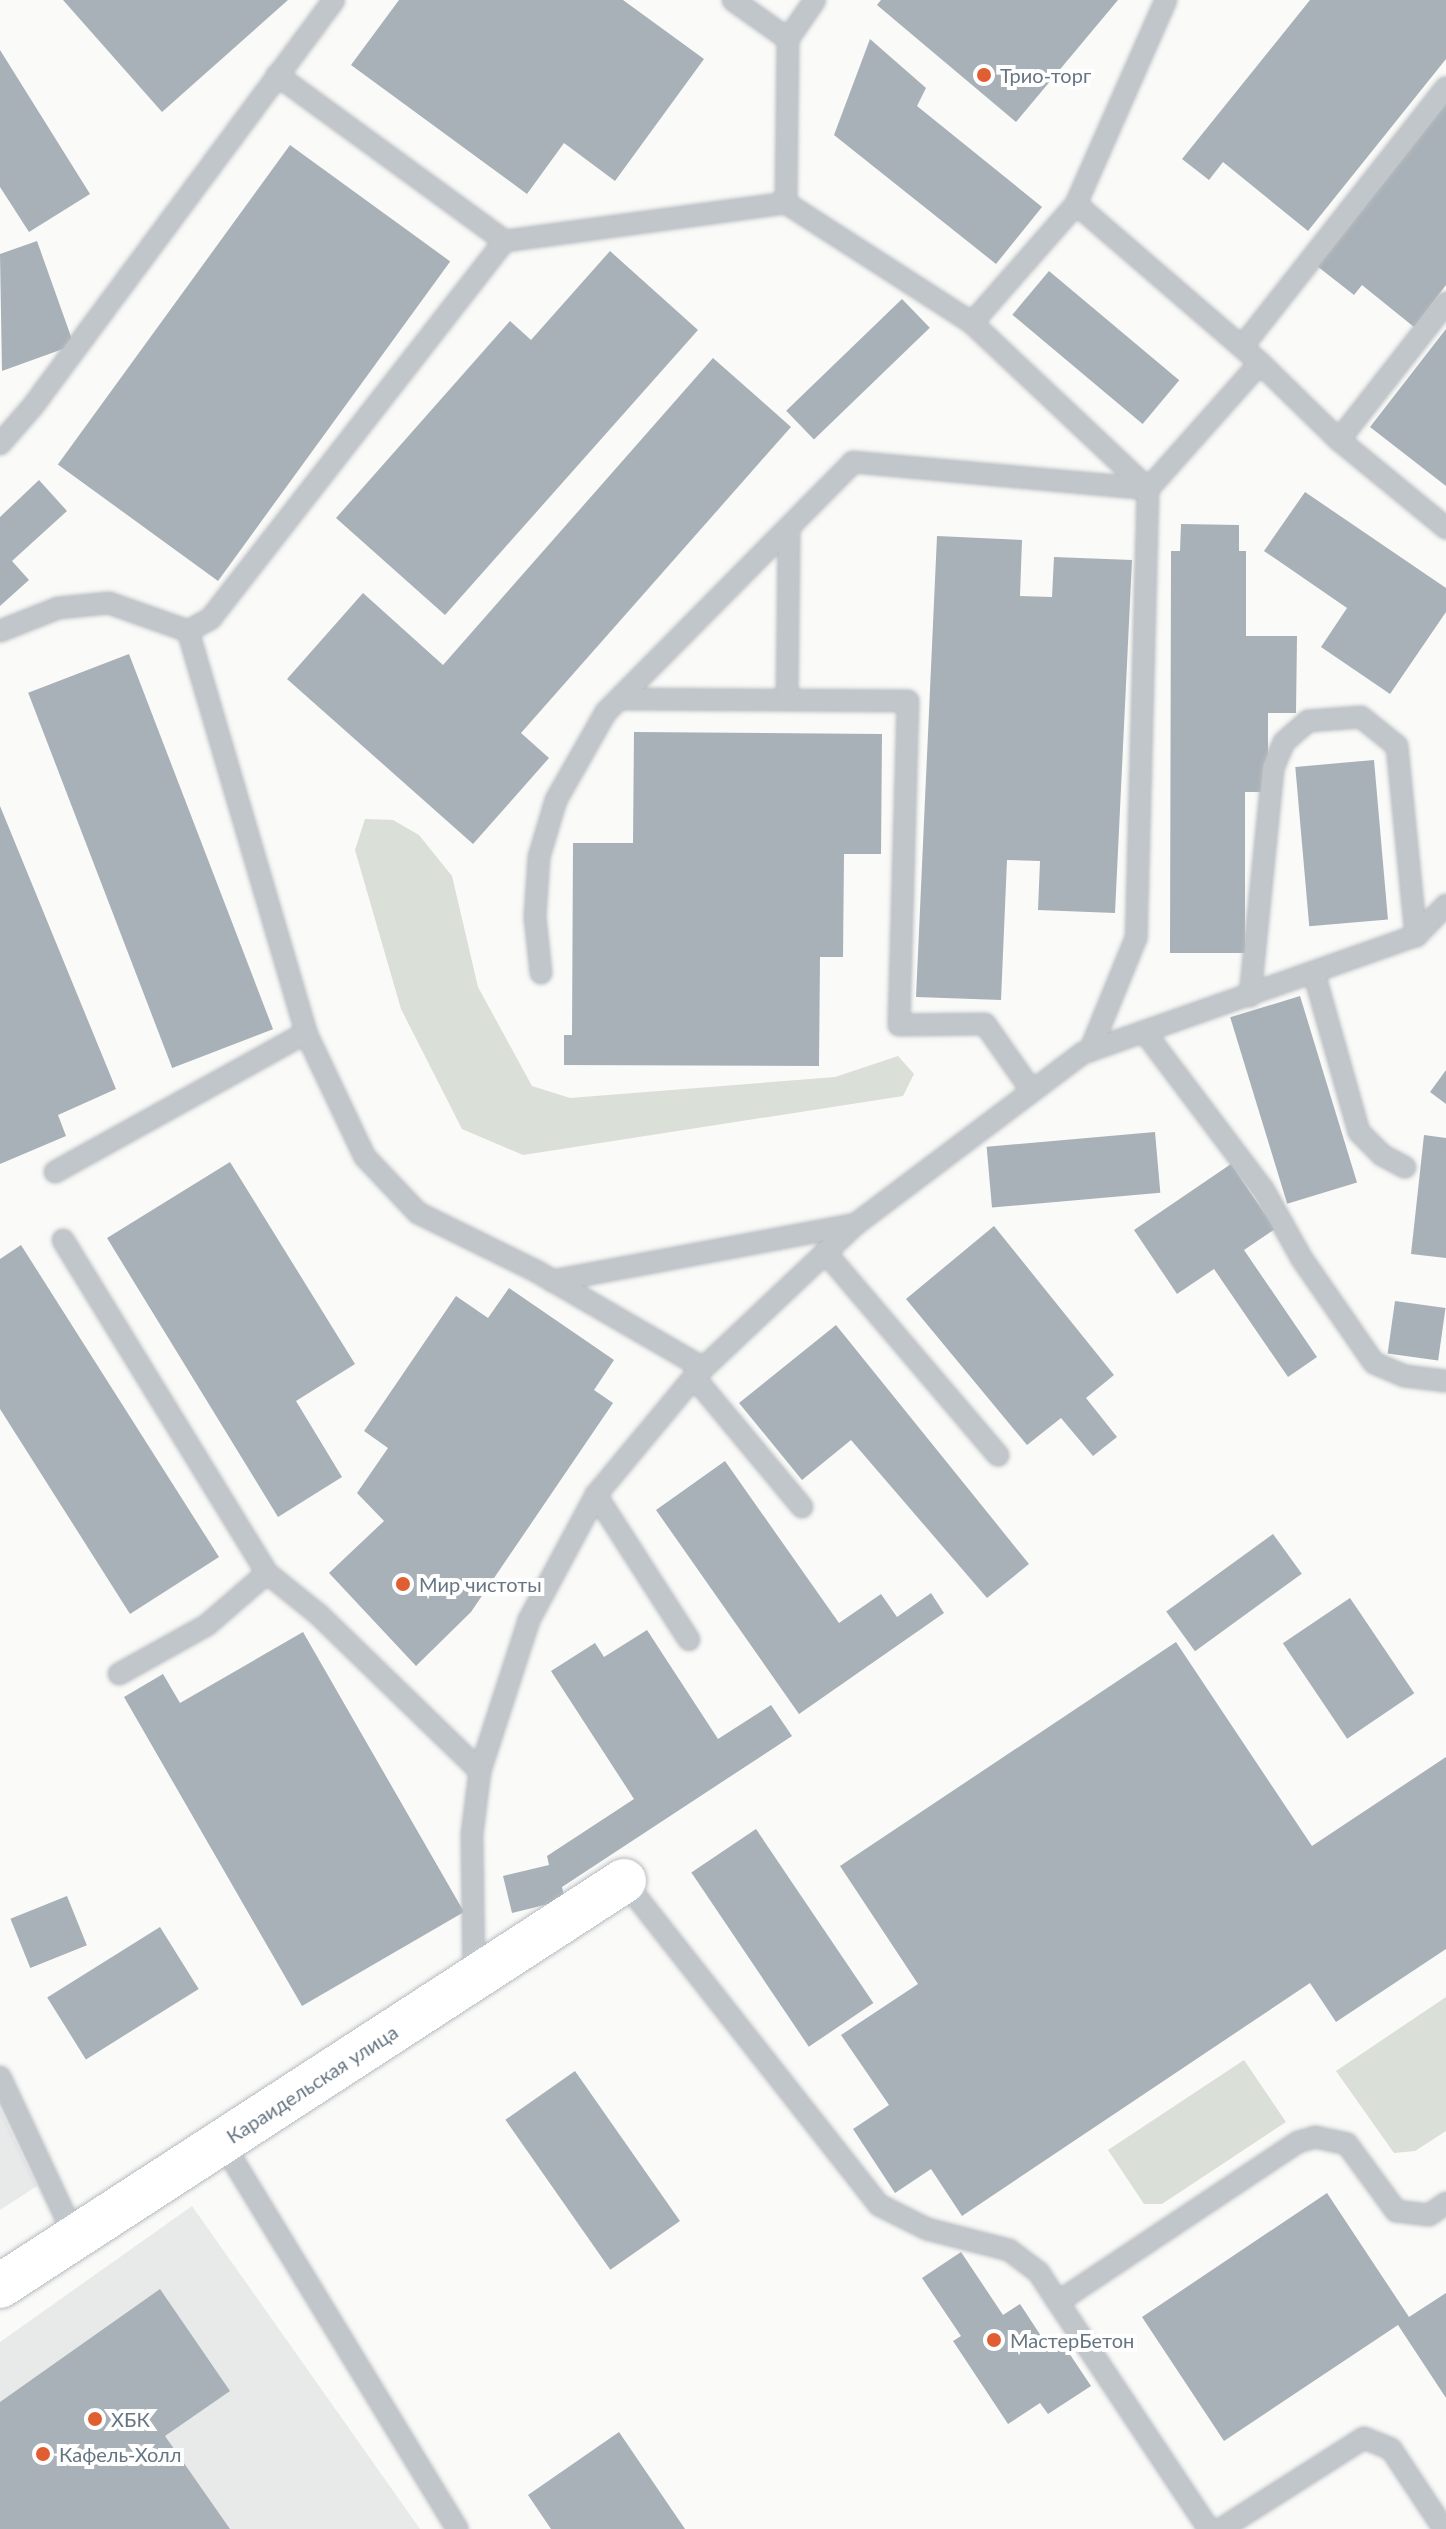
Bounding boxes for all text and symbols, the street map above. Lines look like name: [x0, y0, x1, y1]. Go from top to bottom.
place label: Трио-торг: [1000, 63, 1091, 87]
marker: Трио-торг: [975, 66, 993, 84]
place label: Мир чистоты: [419, 1572, 542, 1596]
marker: Мир чистоты: [394, 1575, 412, 1593]
street label: Караидельская улица: [222, 2020, 402, 2148]
place label: МастерБетон: [1010, 2328, 1134, 2352]
marker: МастерБетон: [985, 2331, 1003, 2349]
place label: ХБК: [111, 2407, 150, 2431]
marker: ХБК: [86, 2410, 104, 2428]
place label: Кафель-Холл: [59, 2442, 181, 2466]
marker: Кафель-Холл: [34, 2445, 52, 2463]

